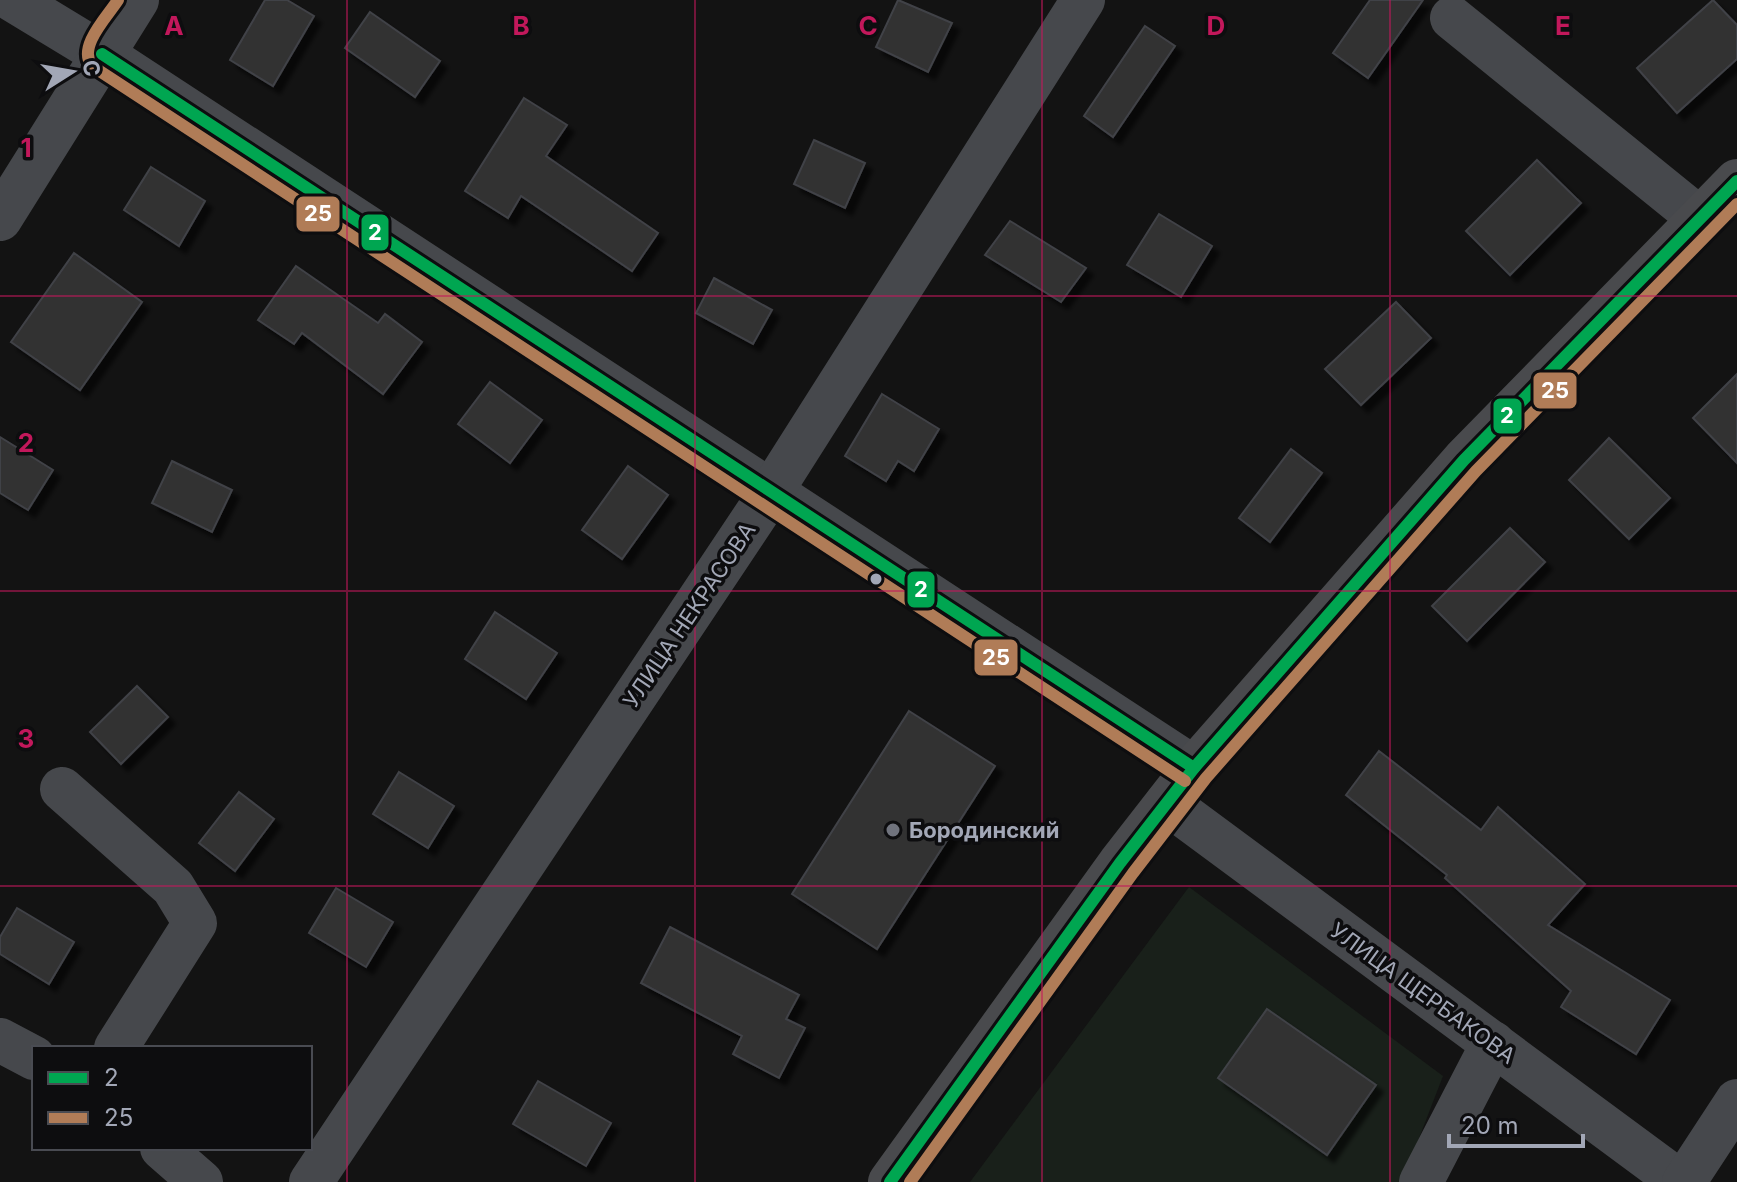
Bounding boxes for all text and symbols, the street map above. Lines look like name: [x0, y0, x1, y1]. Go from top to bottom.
text: A: [164, 10, 184, 41]
text: B: [512, 10, 530, 41]
text: C: [858, 10, 878, 41]
text: D: [1207, 10, 1225, 41]
text: E: [1555, 10, 1571, 41]
north arrow: [32, 32, 112, 112]
text: С: [77, 58, 106, 79]
text: 1: [20, 132, 32, 163]
line badge: 25: [295, 195, 341, 233]
text: 25: [304, 200, 332, 226]
line badge: 2: [360, 213, 390, 252]
text: 2: [368, 219, 382, 245]
line badge: 25: [1532, 371, 1578, 410]
text: 25: [1541, 377, 1569, 403]
line badge: 2: [1492, 397, 1523, 435]
text: 2: [1500, 402, 1514, 428]
text: 2: [18, 427, 34, 458]
street label: УЛИЦА НЕКРАСОВА: [617, 517, 761, 713]
line badge: 2: [906, 570, 936, 609]
unlabelled marker: [868, 571, 884, 587]
text: 2: [914, 576, 928, 602]
line badge: 25: [973, 638, 1019, 677]
text: 25: [982, 644, 1010, 670]
text: 3: [18, 723, 34, 754]
place label: Бородинский: [909, 817, 1059, 843]
marker: Бородинский: [884, 821, 902, 839]
street label: УЛИЦА ЩЕРБАКОВА: [1325, 917, 1521, 1069]
legend: [32, 1046, 312, 1150]
text: 2: [104, 1063, 119, 1092]
scale bar: [1449, 1098, 1583, 1148]
text: 25: [104, 1103, 133, 1132]
text: 20 m: [1461, 1111, 1519, 1140]

